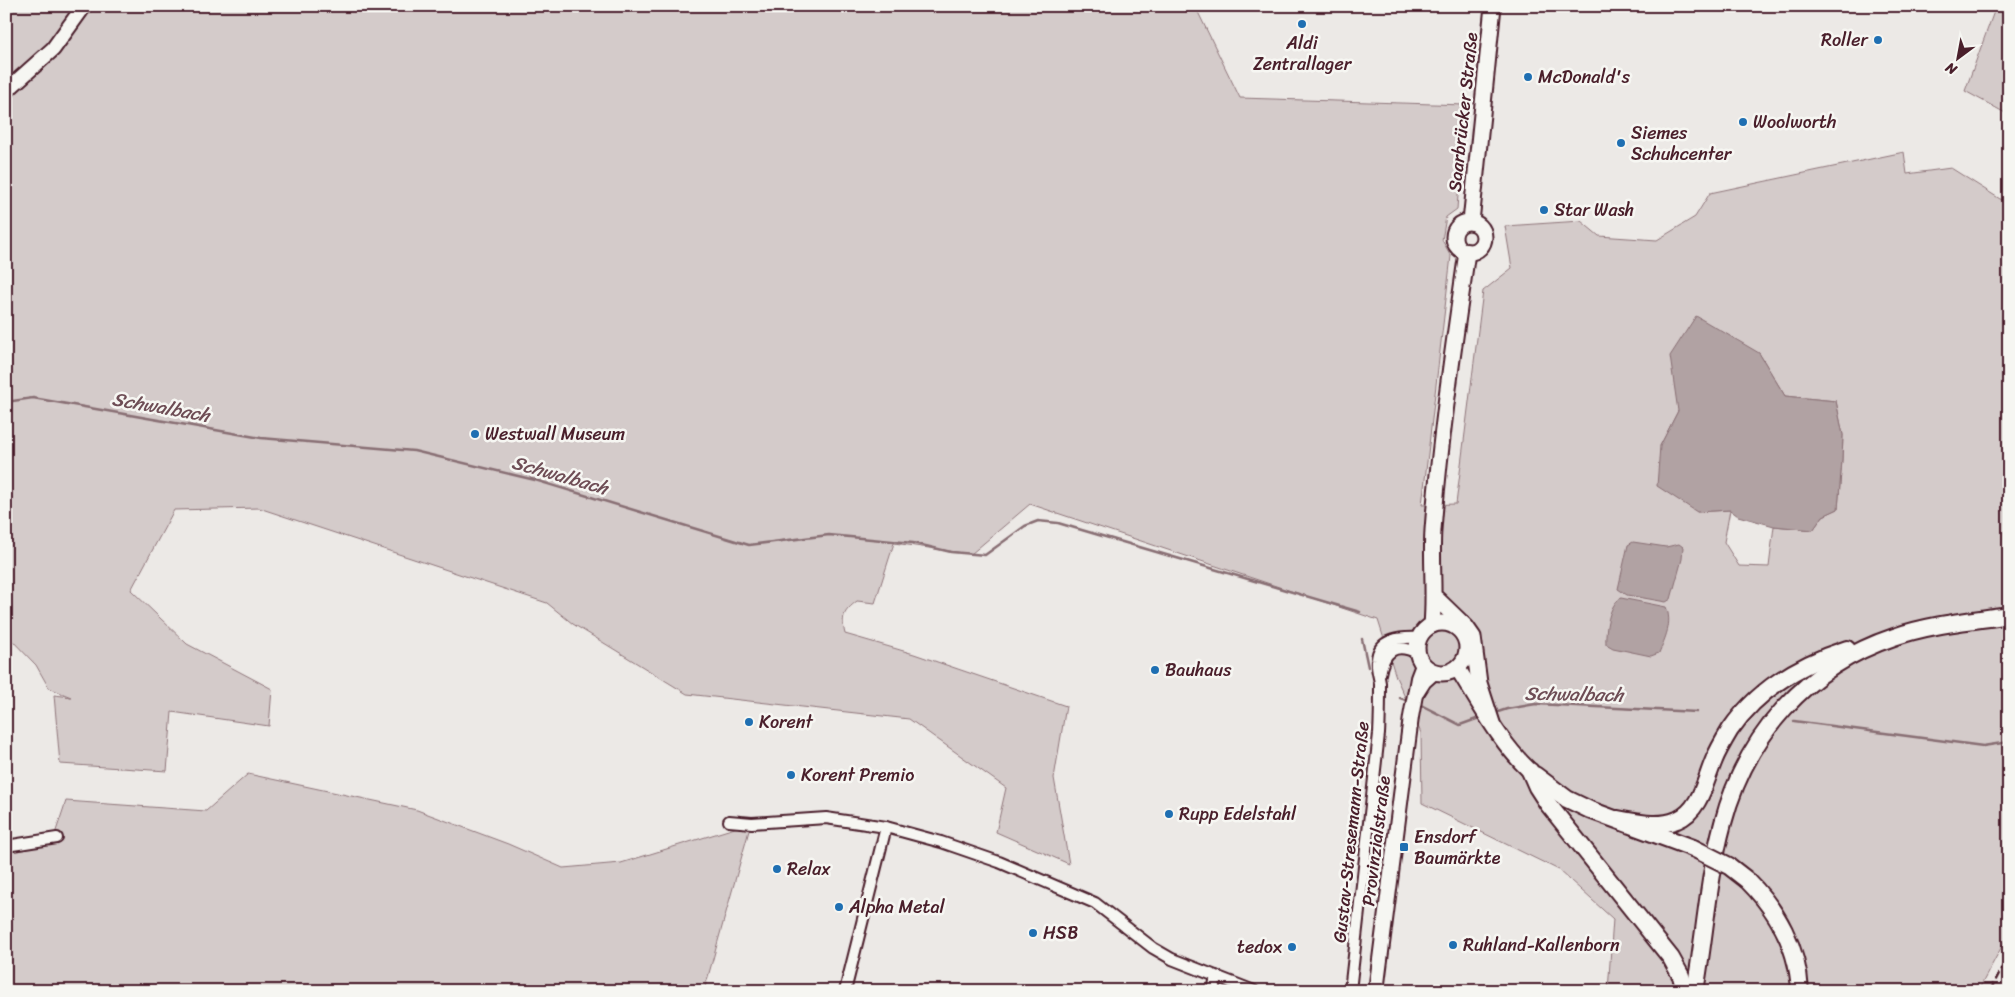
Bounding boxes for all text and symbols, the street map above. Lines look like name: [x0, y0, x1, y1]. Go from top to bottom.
marker: Aldi Zentrallager: [1296, 18, 1308, 30]
place label: Roller: [1821, 24, 1870, 56]
place label: Aldi Zentrallager: [1253, 27, 1353, 80]
street label: Saarbrücker Straße: [1439, 30, 1487, 193]
north arrow: [1932, 32, 1982, 82]
marker: Roller: [1872, 34, 1884, 46]
text: N: [1940, 55, 1963, 82]
place label: McDonald's: [1538, 61, 1631, 93]
marker: McDonald's: [1522, 71, 1534, 83]
place label: Woolworth: [1753, 106, 1836, 138]
marker: Woolworth: [1737, 116, 1749, 128]
place label: Siemes Schuhcenter: [1631, 117, 1733, 170]
marker: Siemes Schuhcenter: [1615, 137, 1627, 149]
place label: Star Wash: [1554, 194, 1634, 226]
marker: Star Wash: [1538, 204, 1550, 216]
water label: Schwalbach: [110, 382, 214, 432]
place label: Westwall Museum: [485, 418, 625, 450]
marker: Westwall Museum: [469, 428, 481, 440]
water label: Schwalbach: [508, 446, 614, 505]
place label: Bauhaus: [1165, 654, 1232, 686]
marker: Bauhaus: [1149, 664, 1161, 676]
water label: Schwalbach: [1524, 677, 1626, 711]
place label: Korent: [759, 706, 813, 738]
marker: Korent: [743, 716, 755, 728]
street label: Gustav-Stresemann-Straße: [1323, 720, 1379, 944]
place label: Korent Premio: [801, 759, 914, 791]
marker: Korent Premio: [785, 769, 797, 781]
street label: Provinzialstraße: [1352, 774, 1400, 908]
place label: Rupp Edelstahl: [1179, 798, 1297, 830]
marker: Rupp Edelstahl: [1163, 808, 1175, 820]
place label: Ensdorf Baumärkte: [1414, 821, 1501, 874]
marker: Ensdorf Baumärkte: [1398, 841, 1410, 853]
place label: Relax: [787, 853, 831, 885]
marker: Relax: [771, 863, 783, 875]
place label: Alpha Metal: [848, 891, 945, 923]
marker: Alpha Metal: [833, 901, 845, 913]
place label: HSB: [1043, 917, 1079, 949]
marker: HSB: [1027, 927, 1039, 939]
place label: Ruhland-Kallenborn: [1463, 929, 1620, 961]
place label: tedox: [1237, 931, 1283, 963]
marker: Ruhland-Kallenborn: [1447, 939, 1459, 951]
marker: tedox: [1286, 941, 1298, 953]

